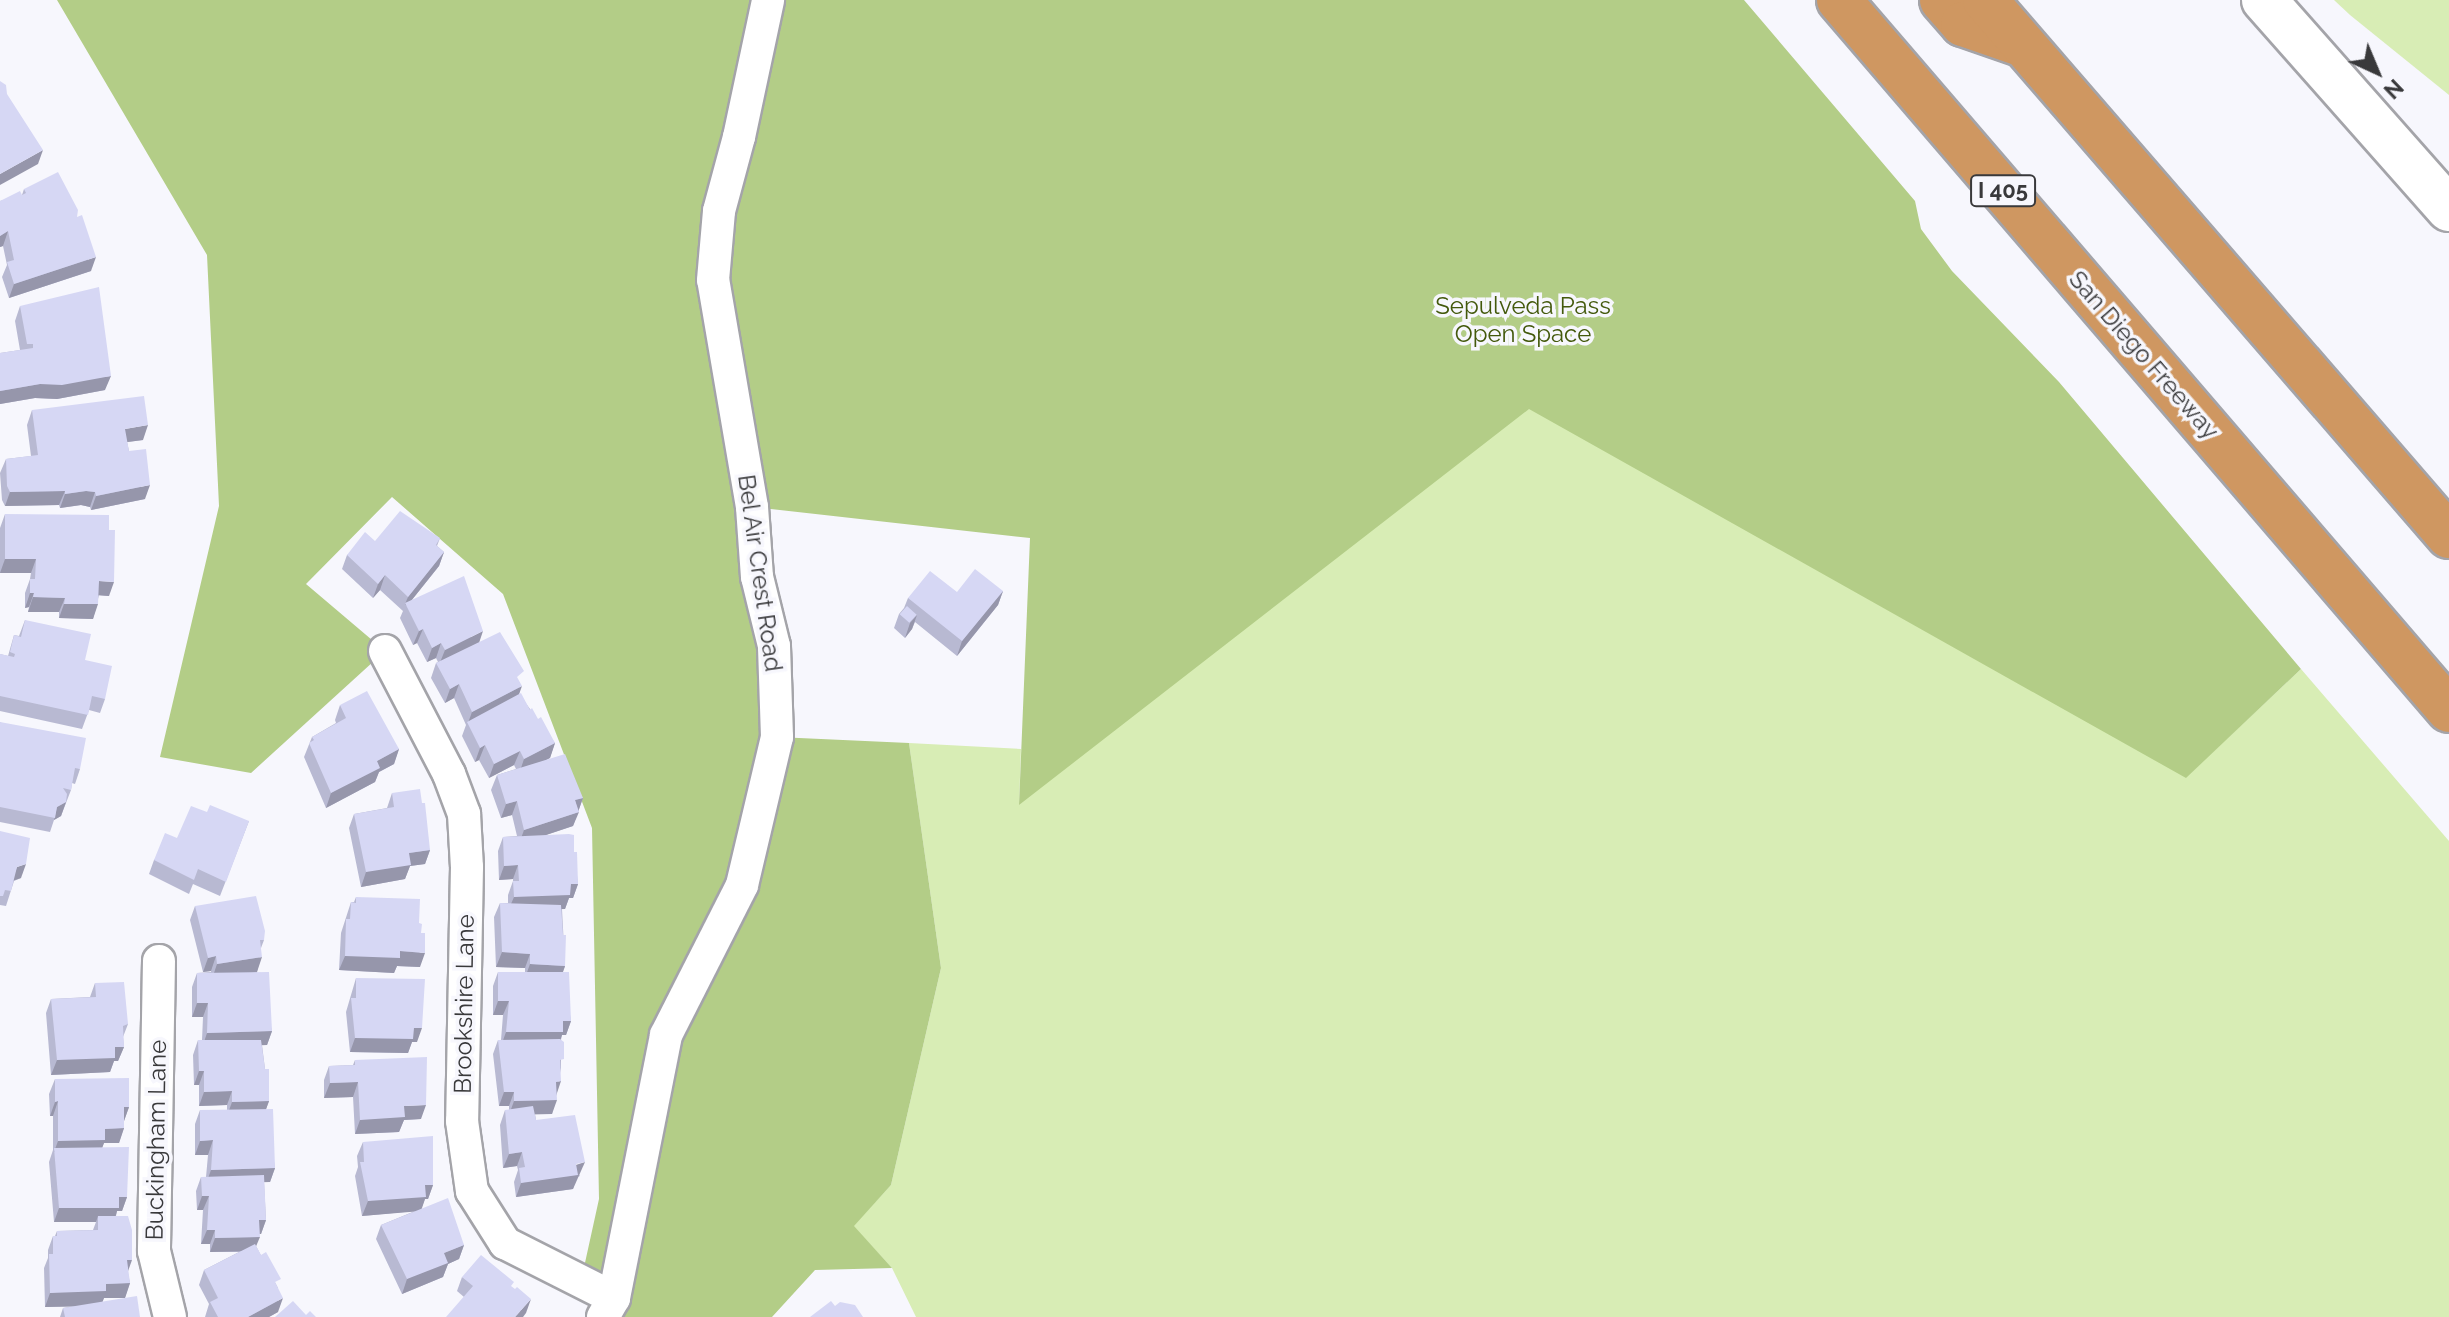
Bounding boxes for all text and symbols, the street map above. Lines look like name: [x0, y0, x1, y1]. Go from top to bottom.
north arrow: [2337, 32, 2417, 112]
text: N: [2379, 74, 2409, 104]
road number: I 405: [1969, 173, 2037, 209]
street label: San Diego Freeway: [2063, 265, 2225, 445]
park label: Sepulveda Pass Open Space: [1435, 292, 1611, 348]
street label: Bel Air Crest Road: [732, 472, 788, 674]
street label: Brookshire Lane: [448, 914, 480, 1094]
street label: Buckingham Lane: [140, 1039, 172, 1241]

